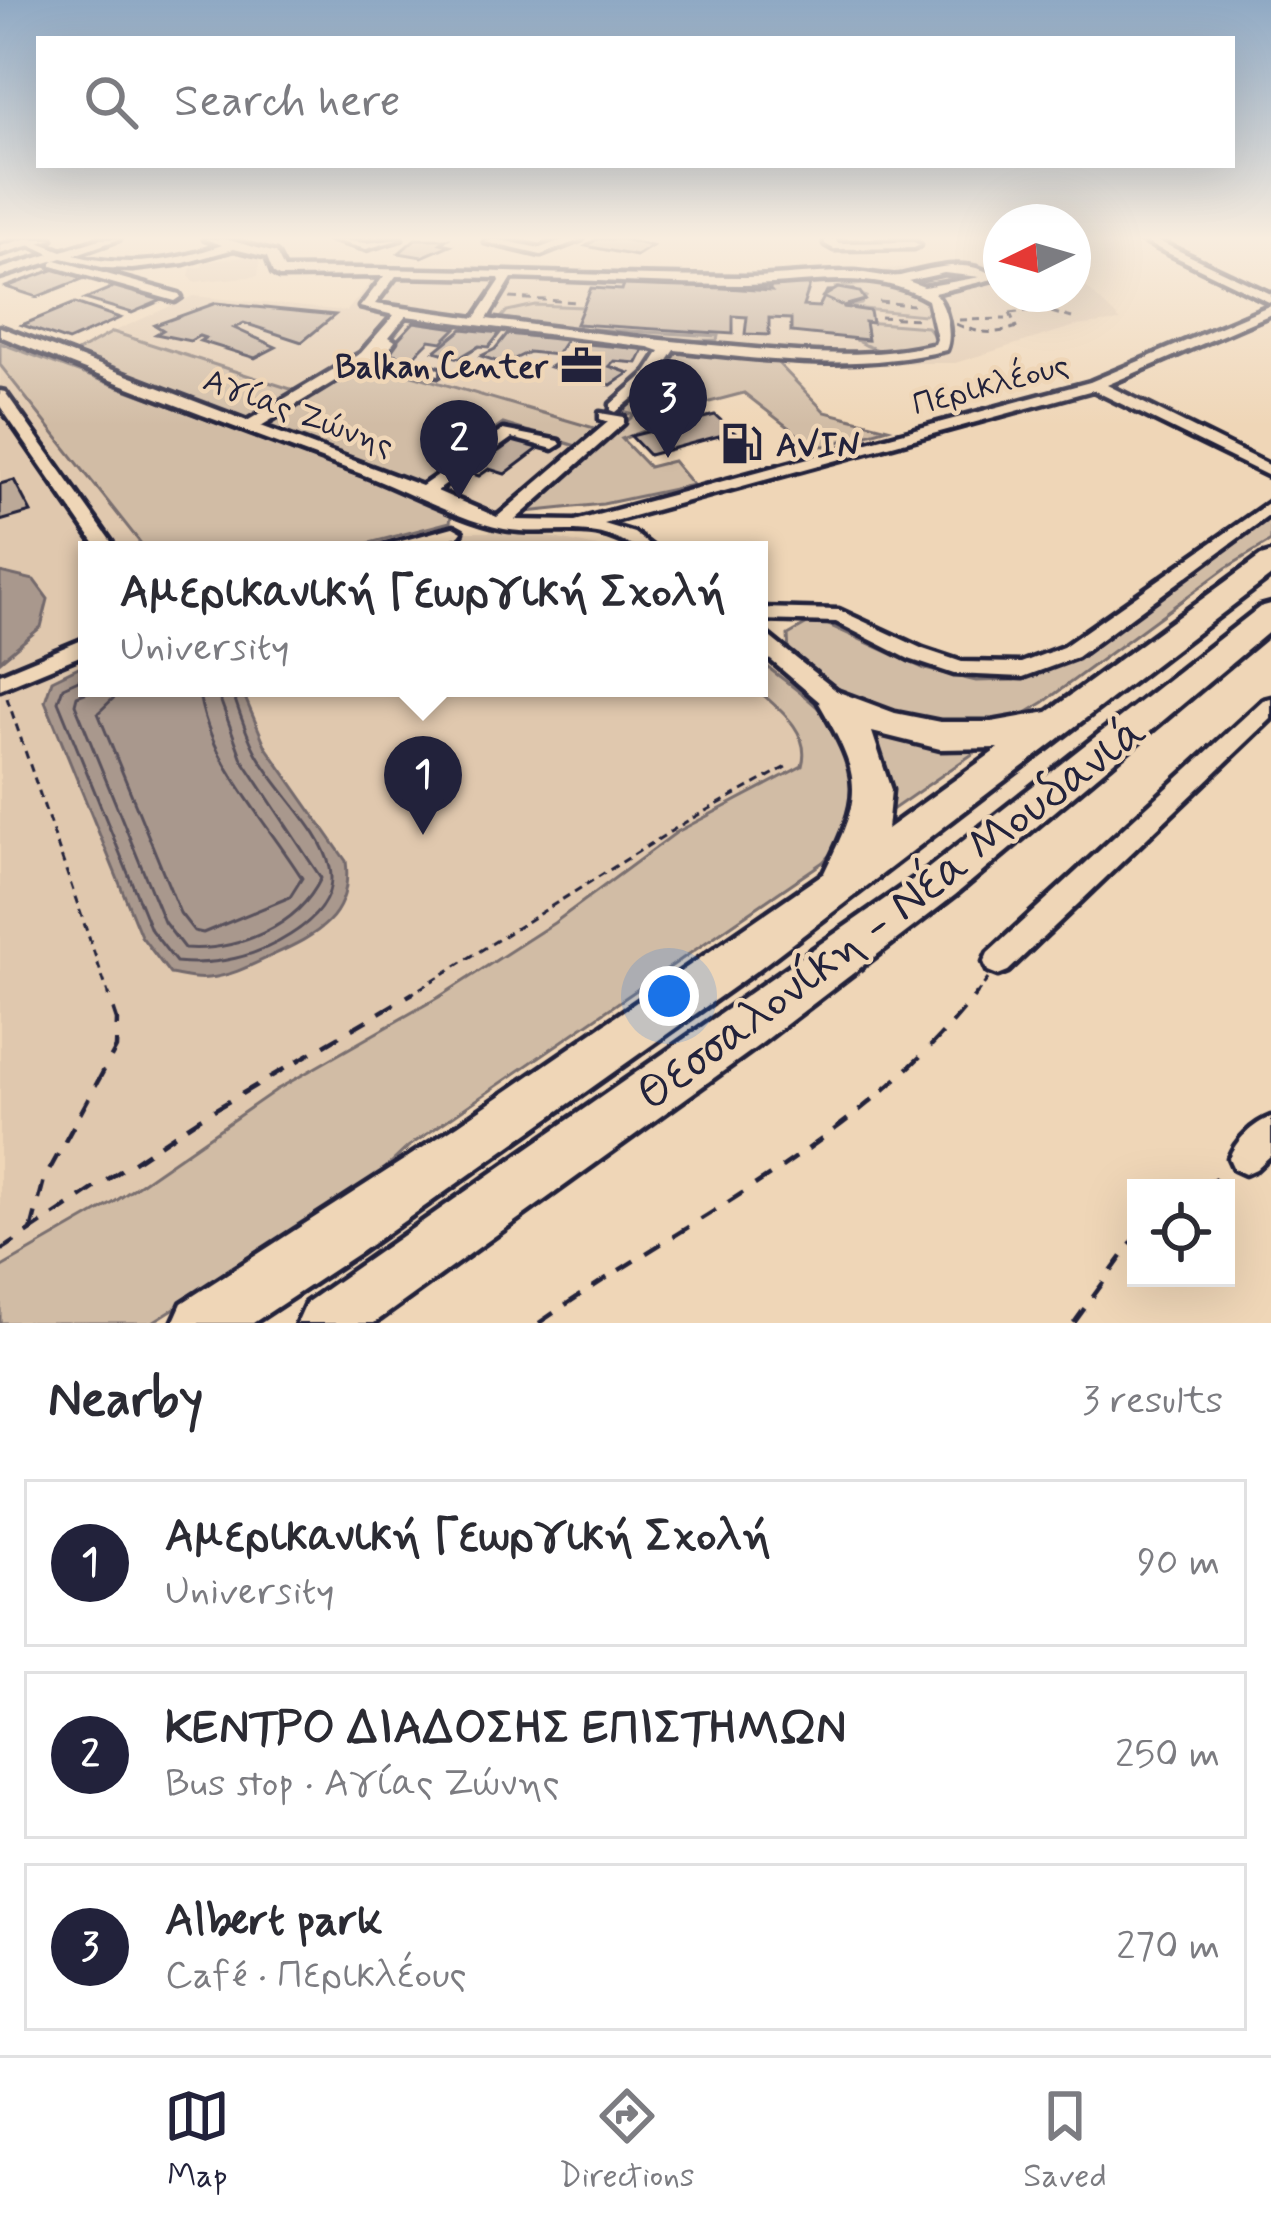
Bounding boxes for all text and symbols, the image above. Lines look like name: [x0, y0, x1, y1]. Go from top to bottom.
search box: [36, 36, 1235, 168]
icon: search: [78, 69, 144, 135]
text: Search here: [174, 73, 401, 132]
north arrow: [983, 204, 1091, 312]
office icon: Balkan Center: [559, 342, 605, 388]
street label: Περικλέους: [908, 344, 1074, 428]
place label: Balkan Center: [335, 346, 549, 390]
street label: Αγίας Ζώνης: [197, 359, 399, 469]
pin: 3: [629, 359, 707, 458]
pin: 2: [420, 400, 498, 499]
fuel station icon: AVIN: [719, 421, 765, 467]
place label: AVIN: [776, 425, 860, 469]
popup: [78, 541, 768, 697]
text: Αμερικανική Γεωργική Σχολή: [120, 564, 726, 623]
text: University: [120, 623, 290, 674]
street label: Θεσσαλονίκη - Νέα Μουδανιά: [624, 701, 1160, 1126]
pin: 1: [384, 736, 462, 835]
your location: [639, 966, 699, 1026]
map controls: [1127, 1179, 1235, 1287]
button: locate: [1127, 1179, 1235, 1287]
text: Nearby: [48, 1368, 203, 1434]
text: 3 results: [1082, 1376, 1223, 1427]
text: Αμερικανική Γεωργική Σχολή: [165, 1508, 771, 1567]
text: 1: [81, 1538, 99, 1589]
text: 90 m: [1137, 1538, 1220, 1589]
text: University: [165, 1567, 334, 1618]
text: ΚΕΝΤΡΟ ΔΙΑΔΟΣΗΣ ΕΠΙΣΤΗΜΩΝ: [165, 1700, 846, 1759]
text: 2: [80, 1730, 100, 1781]
text: 250 m: [1115, 1730, 1220, 1781]
text: Bus stop · Αγίας Ζώνης: [165, 1759, 560, 1810]
text: Albert park: [165, 1892, 383, 1951]
text: 3: [81, 1922, 99, 1973]
text: 270 m: [1116, 1922, 1220, 1973]
text: Café · Περικλέους: [165, 1951, 467, 2002]
tab: Map: [164, 2083, 230, 2199]
tab: Directions: [559, 2083, 695, 2199]
tab: Saved: [1023, 2083, 1107, 2199]

